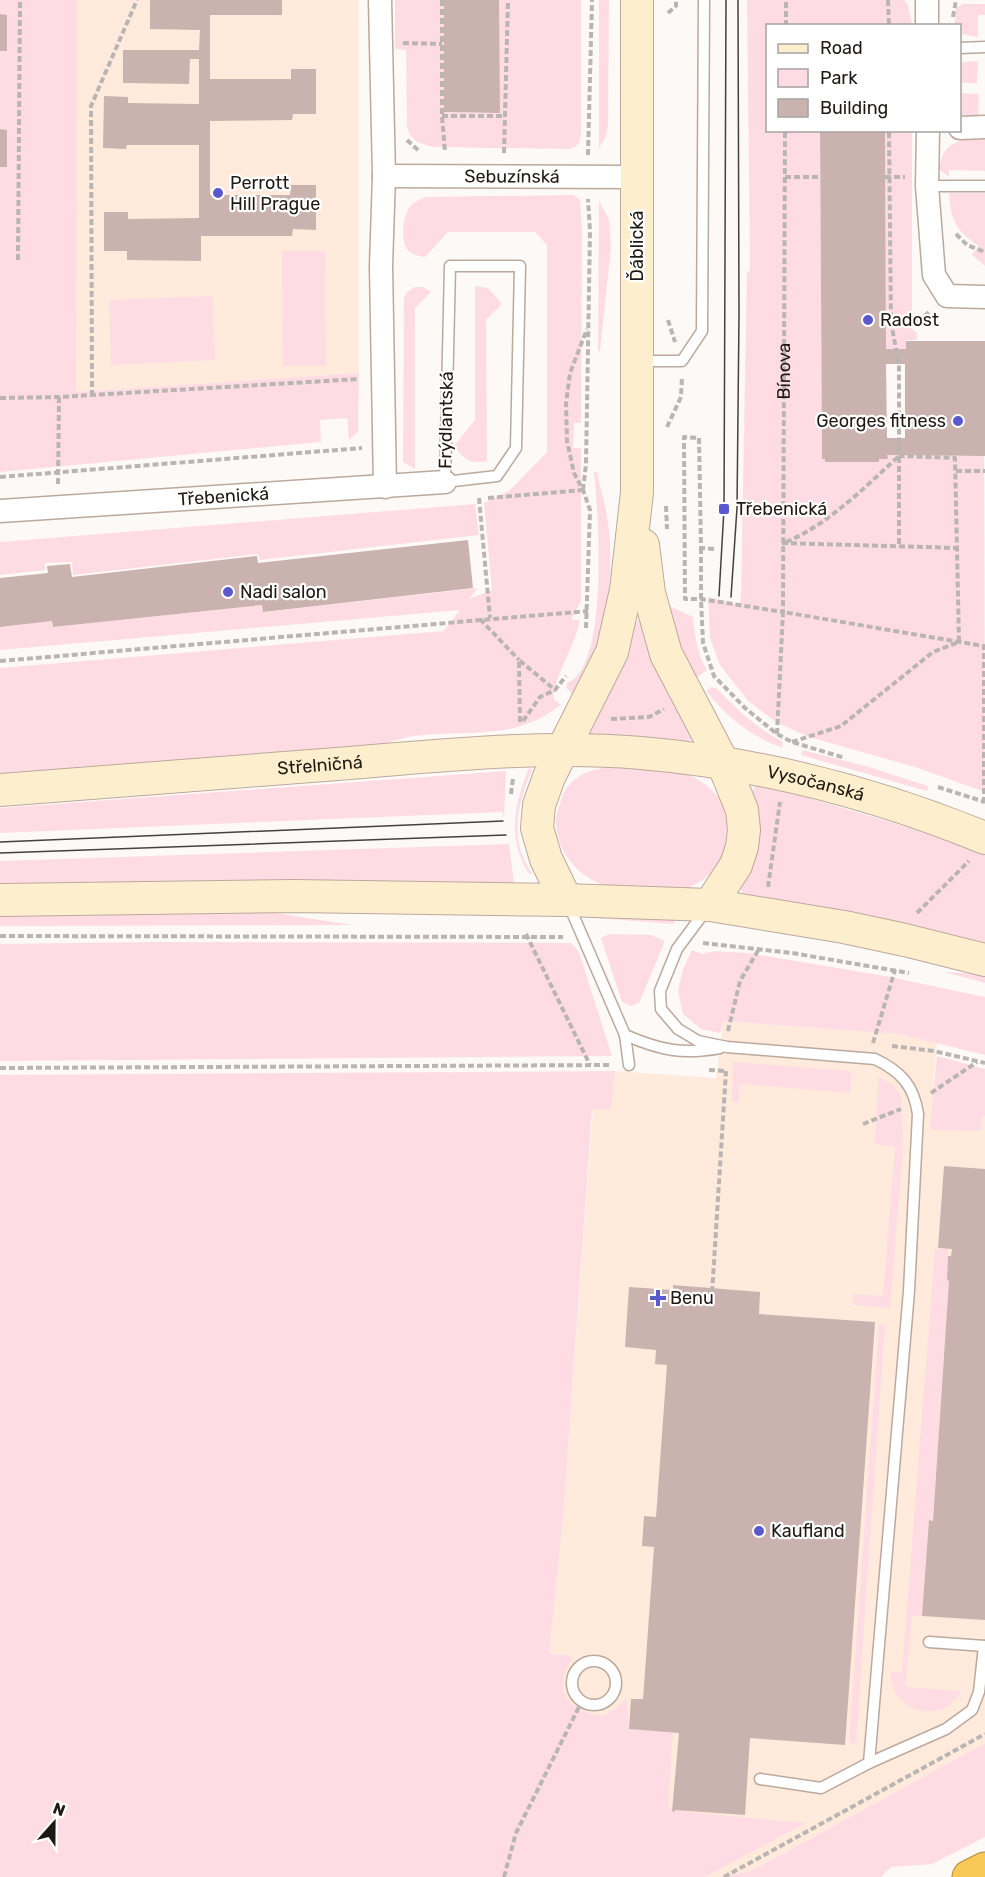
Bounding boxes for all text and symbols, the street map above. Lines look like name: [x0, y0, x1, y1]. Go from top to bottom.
legend: [766, 24, 961, 132]
text: Road: [820, 37, 863, 59]
text: Park: [820, 67, 858, 89]
text: Building: [820, 97, 888, 119]
street label: Sebuzínská: [464, 165, 560, 188]
place label: Perrott Hill Prague: [230, 172, 320, 215]
marker: Perrott Hill Prague: [211, 186, 225, 200]
street label: Ďáblická: [626, 211, 648, 281]
place label: Radost: [880, 309, 939, 331]
marker: Radost: [861, 313, 875, 327]
street label: Bínova: [773, 343, 795, 400]
street label: Frýdlantská: [434, 371, 458, 469]
place label: Georges fitness: [816, 410, 946, 432]
marker: Georges fitness: [951, 414, 965, 428]
street label: Třebenická: [177, 482, 270, 510]
place label: Třebenická: [736, 498, 827, 520]
marker: Třebenická: [717, 502, 731, 516]
place label: Nadi salon: [240, 581, 327, 603]
marker: Nadi salon: [221, 585, 235, 599]
street label: Střelničná: [276, 751, 364, 780]
street label: Vysočanská: [765, 761, 867, 806]
place label: Benu: [670, 1287, 714, 1309]
marker: Benu: [651, 1291, 665, 1305]
place label: Kaufland: [771, 1520, 845, 1542]
marker: Kaufland: [752, 1524, 766, 1538]
north arrow: [24, 1793, 84, 1853]
text: N: [50, 1799, 68, 1820]

